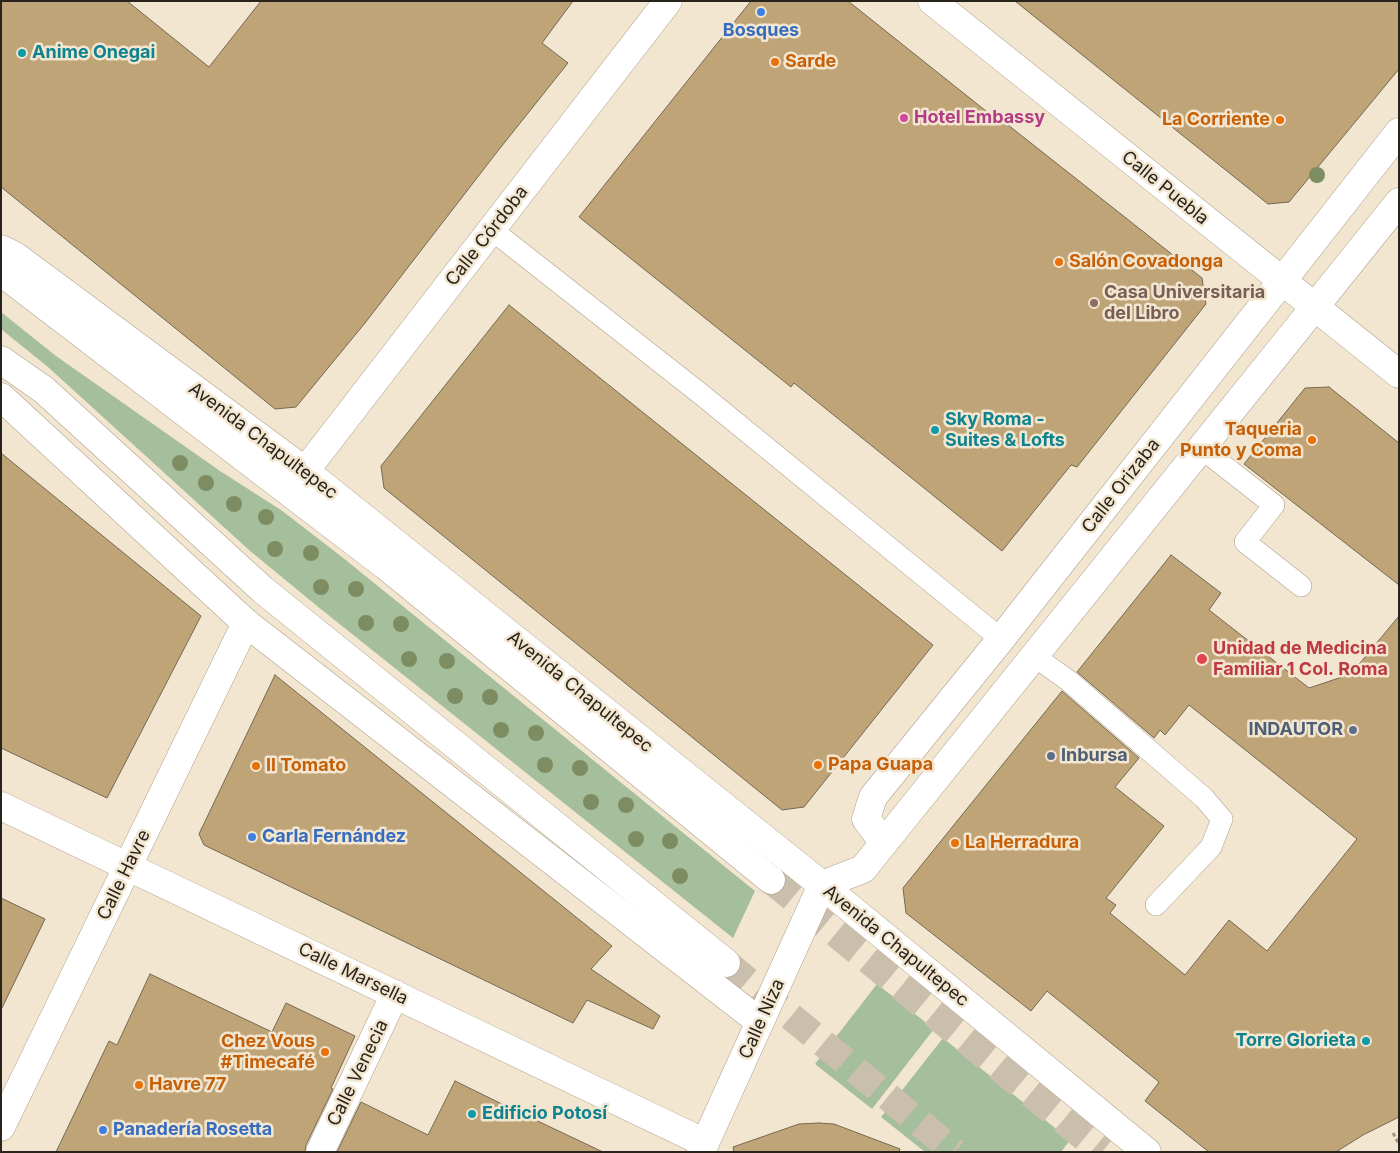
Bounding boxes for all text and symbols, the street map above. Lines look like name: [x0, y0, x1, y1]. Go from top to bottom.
marker: Bosques: [755, 6, 767, 18]
place label: Bosques: [723, 20, 799, 42]
place label: Anime Onegai: [32, 42, 155, 64]
marker: Anime Onegai: [16, 47, 28, 59]
place label: Sarde: [785, 51, 836, 73]
marker: Sarde: [769, 56, 781, 68]
place label: Hotel Embassy: [914, 107, 1045, 129]
place label: La Corriente: [1162, 109, 1270, 131]
marker: Hotel Embassy: [898, 112, 910, 124]
marker: La Corriente: [1274, 114, 1286, 126]
street label: Calle Puebla: [1117, 146, 1213, 230]
street label: Calle Córdoba: [441, 182, 533, 290]
place label: Salón Covadonga: [1069, 251, 1223, 273]
marker: Salón Covadonga: [1053, 256, 1065, 268]
place label: Casa Universitaria del Libro: [1104, 282, 1265, 324]
marker: Casa Universitaria del Libro: [1088, 297, 1100, 309]
street label: Avenida Chapultepec: [184, 378, 342, 504]
place label: Sky Roma - Suites & Lofts: [945, 409, 1065, 452]
place label: Taqueria Punto y Coma: [1180, 419, 1302, 462]
marker: Sky Roma - Suites & Lofts: [929, 424, 941, 436]
street label: Calle Orizaba: [1077, 434, 1165, 538]
marker: Taqueria Punto y Coma: [1306, 434, 1318, 446]
street label: Avenida Chapultepec: [503, 627, 657, 757]
place label: Unidad de Medicina Familiar 1 Col. Roma: [1213, 638, 1388, 681]
marker: Unidad de Medicina Familiar 1 Col. Roma: [1195, 652, 1209, 666]
place label: INDAUTOR: [1249, 719, 1343, 741]
marker: INDAUTOR: [1347, 724, 1359, 736]
place label: Inbursa: [1061, 745, 1128, 767]
marker: Inbursa: [1045, 750, 1057, 762]
place label: Papa Guapa: [828, 754, 933, 776]
place label: Il Tomato: [266, 755, 346, 777]
marker: Papa Guapa: [812, 759, 824, 771]
marker: Il Tomato: [250, 760, 262, 772]
street label: Calle Havre: [93, 826, 155, 924]
place label: Carla Fernández: [262, 826, 406, 848]
marker: Carla Fernández: [246, 831, 258, 843]
place label: La Herradura: [965, 832, 1079, 854]
marker: La Herradura: [949, 837, 961, 849]
street label: Avenida Chapultepec: [819, 881, 973, 1011]
street label: Calle Marsella: [295, 938, 411, 1010]
street label: Calle Niza: [735, 976, 789, 1062]
street label: Calle Venecia: [323, 1016, 393, 1130]
place label: Torre Glorieta: [1235, 1030, 1356, 1052]
place label: Chez Vous #Timecafé: [221, 1031, 315, 1074]
marker: Torre Glorieta: [1360, 1035, 1372, 1047]
marker: Chez Vous #Timecafé: [319, 1046, 331, 1058]
place label: Havre 77: [149, 1074, 227, 1096]
marker: Havre 77: [133, 1079, 145, 1091]
place label: Edificio Potosí: [482, 1103, 607, 1125]
marker: Edificio Potosí: [466, 1108, 478, 1120]
place label: Panadería Rosetta: [113, 1119, 272, 1141]
marker: Panadería Rosetta: [97, 1124, 109, 1136]

